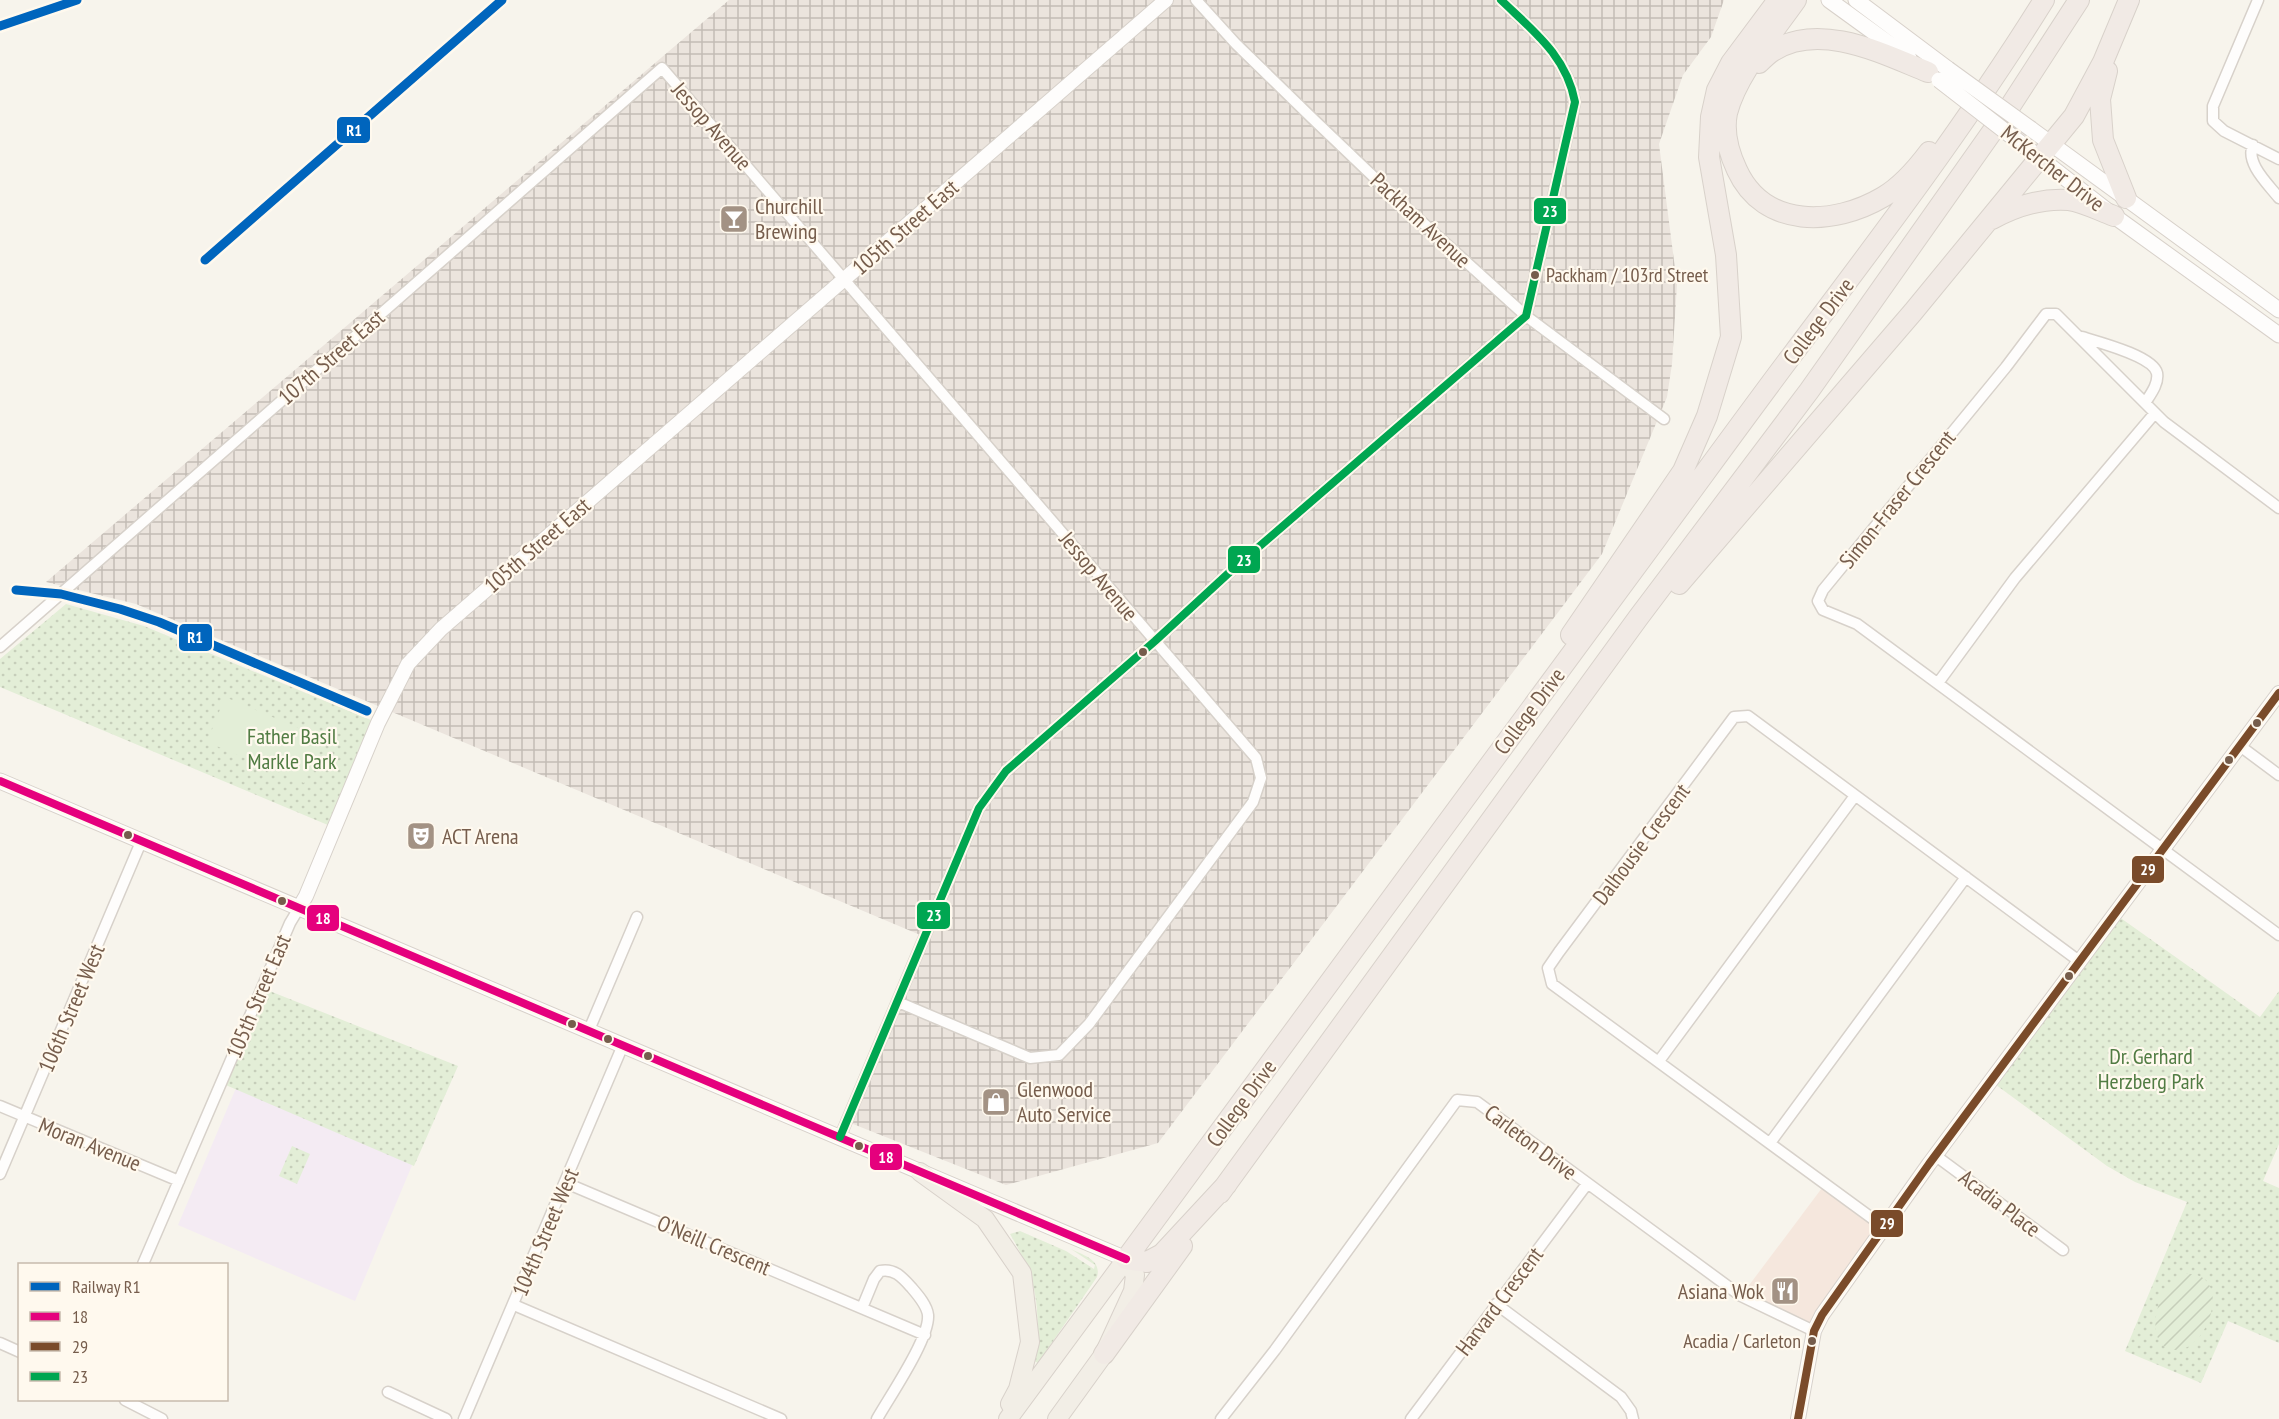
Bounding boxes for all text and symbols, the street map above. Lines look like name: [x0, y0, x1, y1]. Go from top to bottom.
street label: Jessop Avenue: [665, 75, 758, 176]
line badge: R1: [336, 116, 371, 144]
street label: McKercher Drive: [1995, 119, 2111, 217]
text: R1: [346, 120, 362, 140]
street label: Packham Avenue: [1365, 166, 1477, 274]
street label: 105th Street East: [846, 173, 964, 281]
place label: Churchill Brewing: [755, 192, 824, 245]
line badge: 23: [1533, 197, 1567, 225]
text: 23: [1542, 201, 1558, 221]
bar icon: Churchill Brewing: [718, 203, 750, 235]
place label: Packham / 103rd Street: [1546, 262, 1709, 288]
marker: Packham / 103rd Street: [1529, 269, 1541, 281]
street label: College Drive: [1776, 272, 1860, 370]
street label: 107th Street East: [272, 303, 390, 411]
street label: Simon-Fraser Crescent: [1833, 424, 1961, 574]
street label: 105th Street East: [478, 491, 596, 599]
street label: Jessop Avenue: [1053, 525, 1144, 626]
line badge: 23: [1227, 545, 1261, 574]
text: 23: [1236, 550, 1252, 570]
line badge: R1: [178, 623, 213, 652]
text: R1: [187, 627, 203, 647]
unlabelled marker: [1137, 646, 1149, 658]
street label: College Drive: [1487, 662, 1571, 760]
unlabelled marker: [2251, 717, 2263, 729]
park label: Father Basil Markle Park: [247, 722, 338, 775]
unlabelled marker: [2223, 754, 2235, 766]
street label: Dalhousie Crescent: [1586, 778, 1696, 910]
theatre icon: ACT Arena: [405, 820, 437, 852]
place label: ACT Arena: [442, 822, 519, 850]
unlabelled marker: [122, 829, 134, 841]
line badge: 29: [2131, 855, 2165, 884]
text: 29: [2140, 859, 2156, 879]
unlabelled marker: [276, 895, 288, 907]
line badge: 23: [916, 901, 951, 930]
line badge: 18: [306, 904, 340, 932]
text: 23: [926, 905, 942, 925]
text: 18: [315, 908, 331, 928]
street label: 105th Street East: [219, 930, 297, 1062]
street label: 106th Street West: [31, 940, 111, 1076]
unlabelled marker: [2063, 970, 2075, 982]
unlabelled marker: [566, 1018, 578, 1030]
unlabelled marker: [602, 1033, 614, 1045]
park label: Dr. Gerhard Herzberg Park: [2098, 1042, 2205, 1095]
unlabelled marker: [642, 1050, 654, 1062]
street label: College Drive: [1200, 1054, 1282, 1152]
place label: Glenwood Auto Service: [1017, 1075, 1111, 1128]
shop icon: Glenwood Auto Service: [980, 1086, 1012, 1118]
street label: Carleton Drive: [1479, 1098, 1583, 1186]
street label: Moran Avenue: [35, 1111, 145, 1177]
unlabelled marker: [853, 1140, 865, 1152]
line badge: 18: [869, 1143, 903, 1171]
text: 18: [878, 1147, 894, 1167]
street label: Acadia Place: [1954, 1163, 2046, 1243]
street label: 104th Street West: [505, 1164, 585, 1300]
street label: O'Neill Crescent: [653, 1209, 775, 1281]
line badge: 29: [1870, 1209, 1904, 1238]
text: 29: [1879, 1213, 1895, 1233]
street label: Harvard Crescent: [1449, 1241, 1549, 1361]
legend: [18, 1263, 228, 1401]
text: Railway R1: [72, 1275, 141, 1298]
restaurant icon: Asiana Wok: [1769, 1275, 1801, 1307]
place label: Asiana Wok: [1678, 1277, 1764, 1305]
text: 18: [72, 1305, 88, 1328]
place label: Acadia / Carleton: [1683, 1328, 1801, 1354]
text: 29: [72, 1335, 88, 1358]
marker: Acadia / Carleton: [1806, 1335, 1818, 1347]
text: 23: [72, 1365, 88, 1388]

